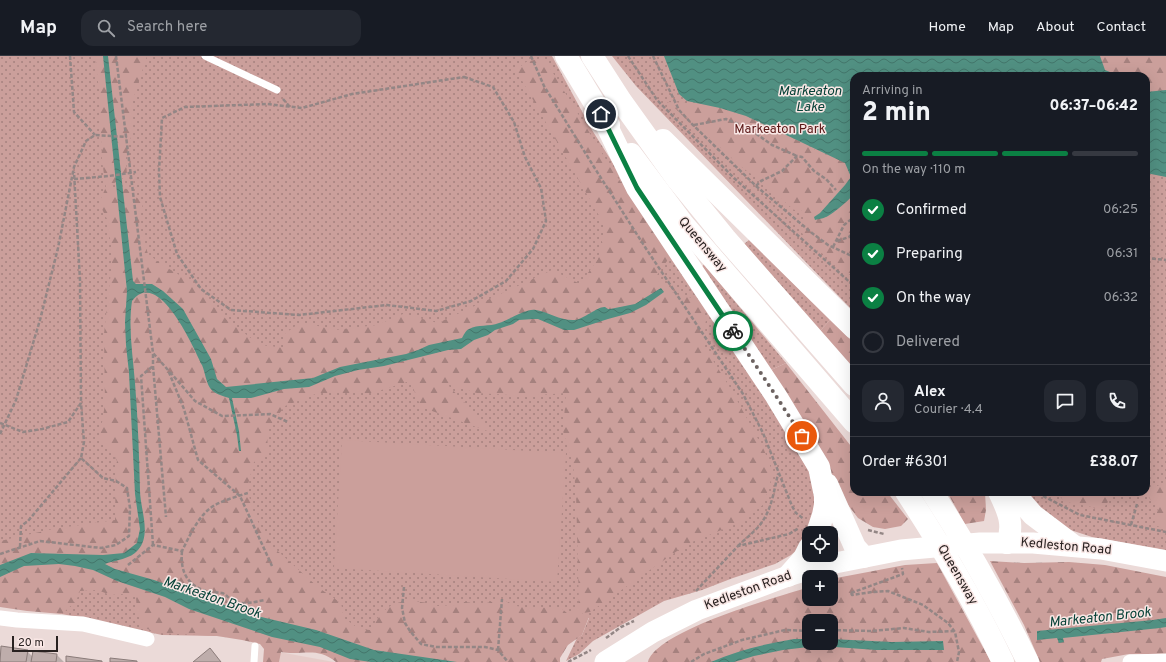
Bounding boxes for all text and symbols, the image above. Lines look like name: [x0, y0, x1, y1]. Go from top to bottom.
search box: [81, 10, 361, 46]
text: Map: [20, 16, 57, 40]
icon: search: [95, 17, 117, 39]
text: Search here: [127, 18, 207, 37]
text: Home: [929, 19, 966, 36]
text: Map: [988, 19, 1014, 36]
text: About: [1036, 19, 1075, 36]
text: Contact: [1097, 19, 1146, 36]
water label: Markeaton Lake: [778, 83, 842, 116]
text: Arriving in: [862, 83, 923, 99]
pin: [584, 97, 618, 131]
text: 2 min: [862, 97, 931, 130]
text: 06:37–06:42: [1050, 97, 1138, 116]
icon: home: [590, 103, 612, 125]
park label: Markeaton Park: [734, 122, 826, 138]
text: On the way · 110 m: [862, 162, 965, 178]
icon: check: [862, 199, 884, 221]
text: Confirmed: [896, 201, 967, 220]
text: 06:25: [1103, 202, 1138, 218]
street label: Queensway: [674, 214, 730, 276]
icon: check: [862, 243, 884, 265]
text: Preparing: [896, 245, 963, 264]
text: 06:31: [1106, 246, 1138, 262]
icon: check: [862, 287, 884, 309]
text: On the way: [896, 289, 971, 308]
text: 06:32: [1103, 290, 1138, 306]
courier: [713, 311, 753, 351]
icon: bike: [722, 320, 744, 342]
text: Delivered: [896, 333, 960, 352]
button: person: [862, 380, 904, 422]
button: chat: [1044, 380, 1086, 422]
button: phone: [1096, 380, 1138, 422]
text: Alex: [914, 383, 946, 402]
text: Courier · 4.4: [914, 402, 983, 418]
pin: [785, 419, 819, 453]
icon: bag: [791, 425, 813, 447]
text: Order #6301: [862, 453, 948, 472]
text: £38.07: [1090, 453, 1138, 472]
map controls: [802, 526, 838, 650]
button: locate: [802, 526, 838, 562]
street label: Kedleston Road: [1020, 535, 1112, 559]
street label: Queensway: [933, 542, 981, 608]
street label: Kedleston Road: [702, 568, 794, 614]
button: +: [802, 570, 838, 606]
water label: Markeaton Brook: [161, 573, 264, 623]
water label: Markeaton Brook: [1048, 604, 1153, 632]
button: −: [802, 614, 838, 650]
scale bar: [12, 634, 58, 653]
text: 20 m: [18, 636, 44, 650]

